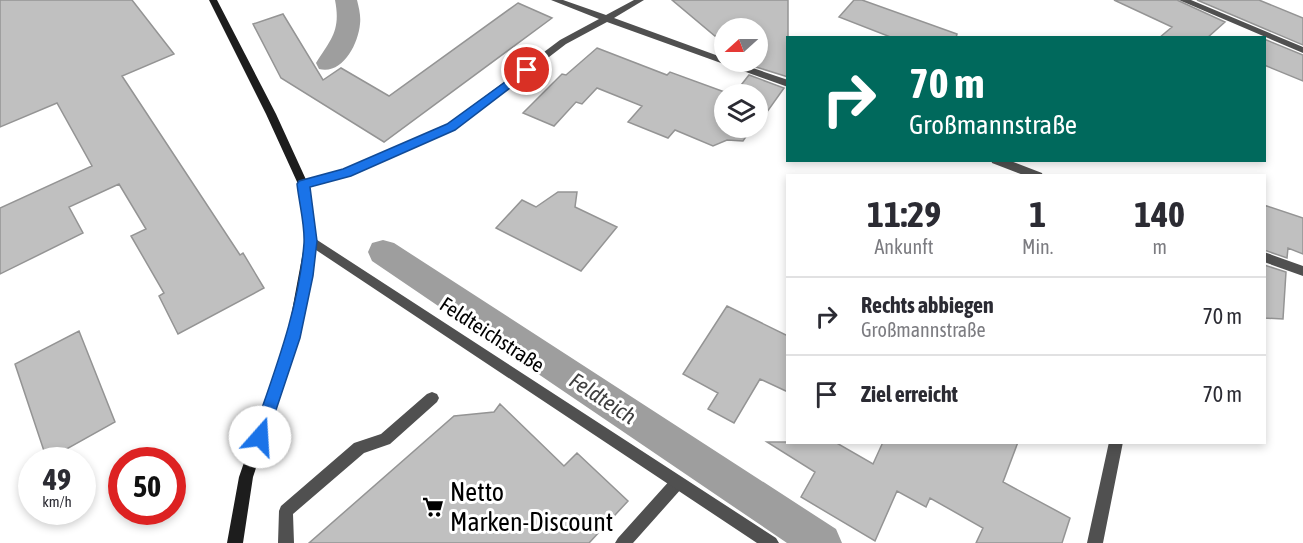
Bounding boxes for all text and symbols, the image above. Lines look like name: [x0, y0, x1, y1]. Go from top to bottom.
north arrow: [714, 18, 768, 72]
map controls: [714, 18, 768, 138]
pin: [501, 44, 552, 95]
icon: arrive: [510, 53, 543, 86]
text: 70 m: [909, 59, 984, 107]
icon: right: [810, 60, 888, 138]
button: layers: [714, 84, 768, 138]
text: Großmannstraße: [909, 109, 1077, 140]
text: 11:29: [867, 193, 941, 235]
text: 1: [1029, 193, 1046, 235]
text: 140: [1134, 193, 1185, 235]
text: Ankunft: [875, 235, 933, 258]
text: Min.: [1022, 235, 1053, 258]
text: m: [1152, 235, 1167, 258]
street label: Feldteichstraße: [436, 292, 549, 377]
text: Rechts abbiegen: [861, 292, 994, 318]
icon: right: [810, 300, 843, 333]
text: 70 m: [1202, 303, 1242, 329]
text: Großmannstraße: [861, 318, 986, 341]
water label: Feldteich: [565, 367, 642, 429]
icon: arrive: [810, 378, 843, 411]
text: Ziel erreicht: [861, 381, 958, 407]
text: 70 m: [1202, 381, 1242, 407]
position arrow: [228, 405, 292, 469]
speed limit sign: 50: [108, 447, 186, 525]
text: 49: [43, 462, 71, 496]
place label: Netto Marken-Discount: [450, 477, 613, 537]
text: km/h: [42, 493, 72, 510]
supermarket icon: Netto Marken-Discount: [421, 495, 445, 519]

